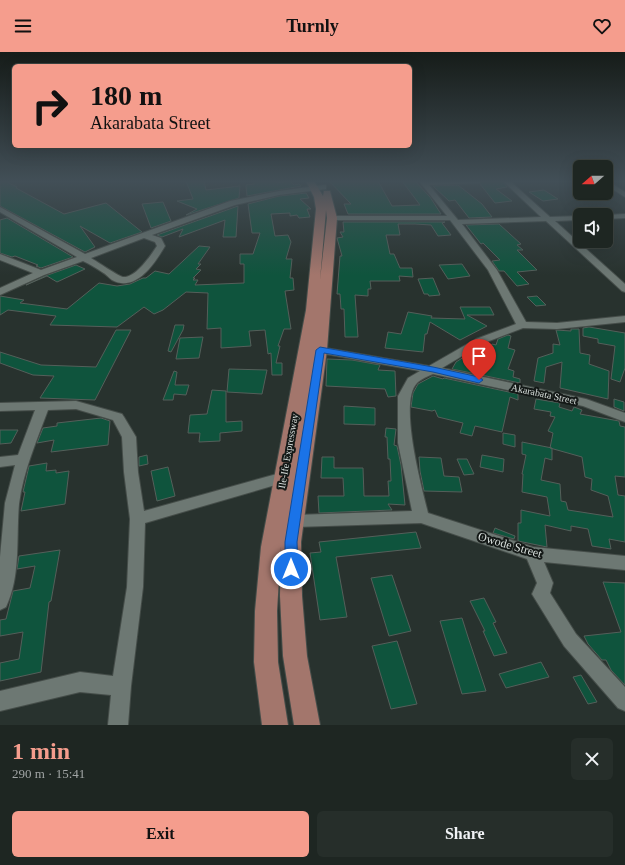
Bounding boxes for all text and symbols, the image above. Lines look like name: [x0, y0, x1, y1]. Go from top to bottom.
icon: menu: [12, 15, 34, 37]
icon: heart: [591, 15, 613, 37]
text: Turnly: [286, 16, 339, 36]
icon: right: [24, 80, 76, 132]
text: 180 m: [90, 80, 162, 111]
text: Akarabata Street: [90, 113, 210, 133]
north arrow: [573, 160, 613, 200]
map controls: [573, 160, 613, 248]
button: sound: [573, 208, 613, 248]
pin: [462, 339, 496, 380]
icon: arrive: [468, 345, 490, 367]
street label: Akarabata Street: [510, 382, 578, 406]
street label: Ile-Ife Expressway: [276, 413, 300, 489]
street label: Owode Street: [477, 529, 544, 561]
position arrow: [270, 548, 312, 590]
text: 1 min: [12, 738, 70, 764]
button: close: [571, 738, 613, 780]
text: 290 m · 15:41: [12, 766, 85, 781]
button: Exit: [12, 811, 309, 857]
button: Share: [317, 811, 613, 857]

